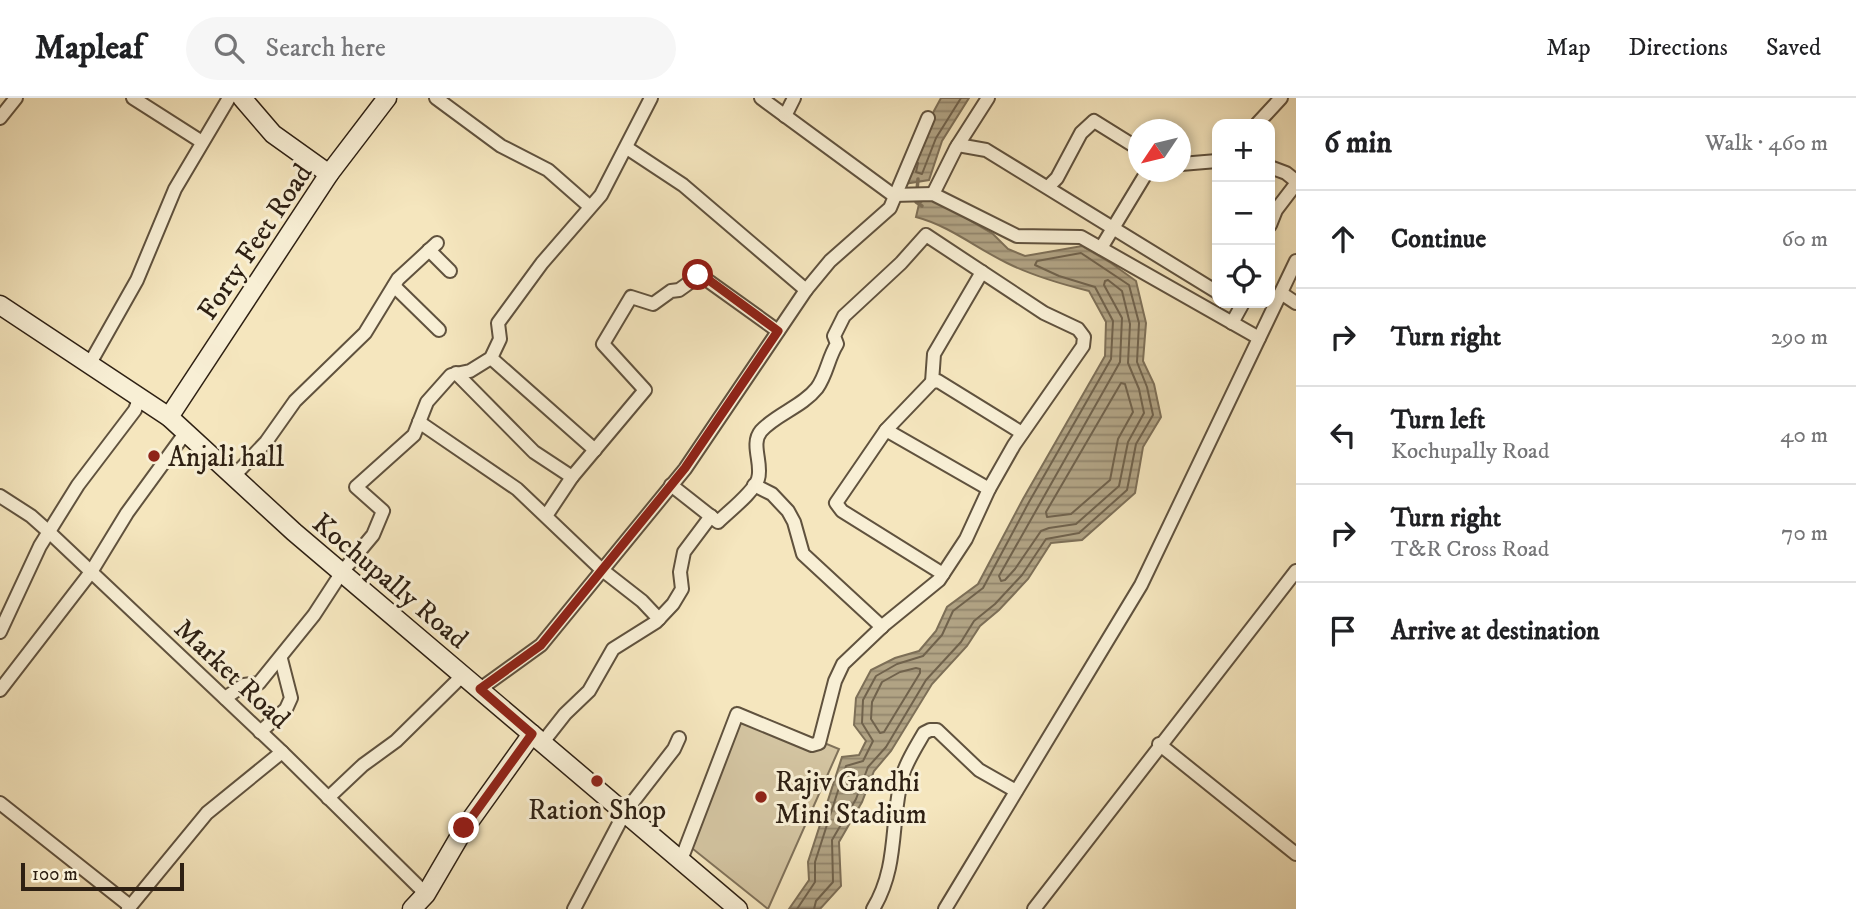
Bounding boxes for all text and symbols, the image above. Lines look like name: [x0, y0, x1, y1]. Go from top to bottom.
search box: [186, 17, 676, 80]
text: Mapleaf: [35, 28, 144, 69]
icon: search: [210, 29, 248, 67]
text: Search here: [266, 32, 386, 65]
text: Map: [1546, 33, 1591, 63]
text: Directions: [1629, 33, 1728, 63]
text: Saved: [1766, 33, 1821, 63]
north arrow: [1128, 119, 1191, 182]
map controls: [1212, 119, 1275, 308]
button: +: [1212, 119, 1275, 182]
text: 6 min: [1324, 125, 1392, 162]
text: Walk · 460 m: [1705, 129, 1828, 158]
street label: Forty Feet Road: [190, 157, 320, 327]
button: −: [1212, 182, 1275, 245]
icon: ahead: [1324, 220, 1362, 258]
text: Continue: [1391, 223, 1486, 256]
text: 60 m: [1781, 225, 1828, 254]
button: locate: [1212, 245, 1275, 308]
route start: [682, 259, 713, 290]
icon: right: [1324, 318, 1362, 356]
text: Turn right: [1391, 321, 1501, 354]
text: 290 m: [1771, 323, 1828, 352]
text: Turn left: [1391, 404, 1485, 437]
icon: left: [1324, 416, 1362, 454]
text: 40 m: [1780, 421, 1828, 450]
text: Kochupally Road: [1391, 437, 1549, 466]
place label: Anjali hall: [168, 440, 285, 475]
marker: Anjali hall: [146, 448, 162, 464]
text: Turn right: [1391, 502, 1501, 535]
street label: Kochupally Road: [305, 506, 475, 657]
icon: right: [1324, 514, 1362, 552]
text: 70 m: [1781, 519, 1828, 548]
text: T&R Cross Road: [1391, 535, 1549, 564]
street label: Market Road: [167, 612, 297, 737]
icon: arrive: [1324, 612, 1362, 650]
text: Arrive at destination: [1391, 615, 1600, 648]
place label: Rajiv Gandhi Mini Stadium: [775, 765, 927, 832]
marker: Ration Shop: [589, 773, 605, 789]
marker: Rajiv Gandhi Mini Stadium: [753, 789, 769, 805]
place label: Ration Shop: [528, 793, 666, 828]
route end: [448, 812, 479, 843]
scale bar: [21, 860, 184, 892]
text: 100 m: [32, 863, 78, 886]

